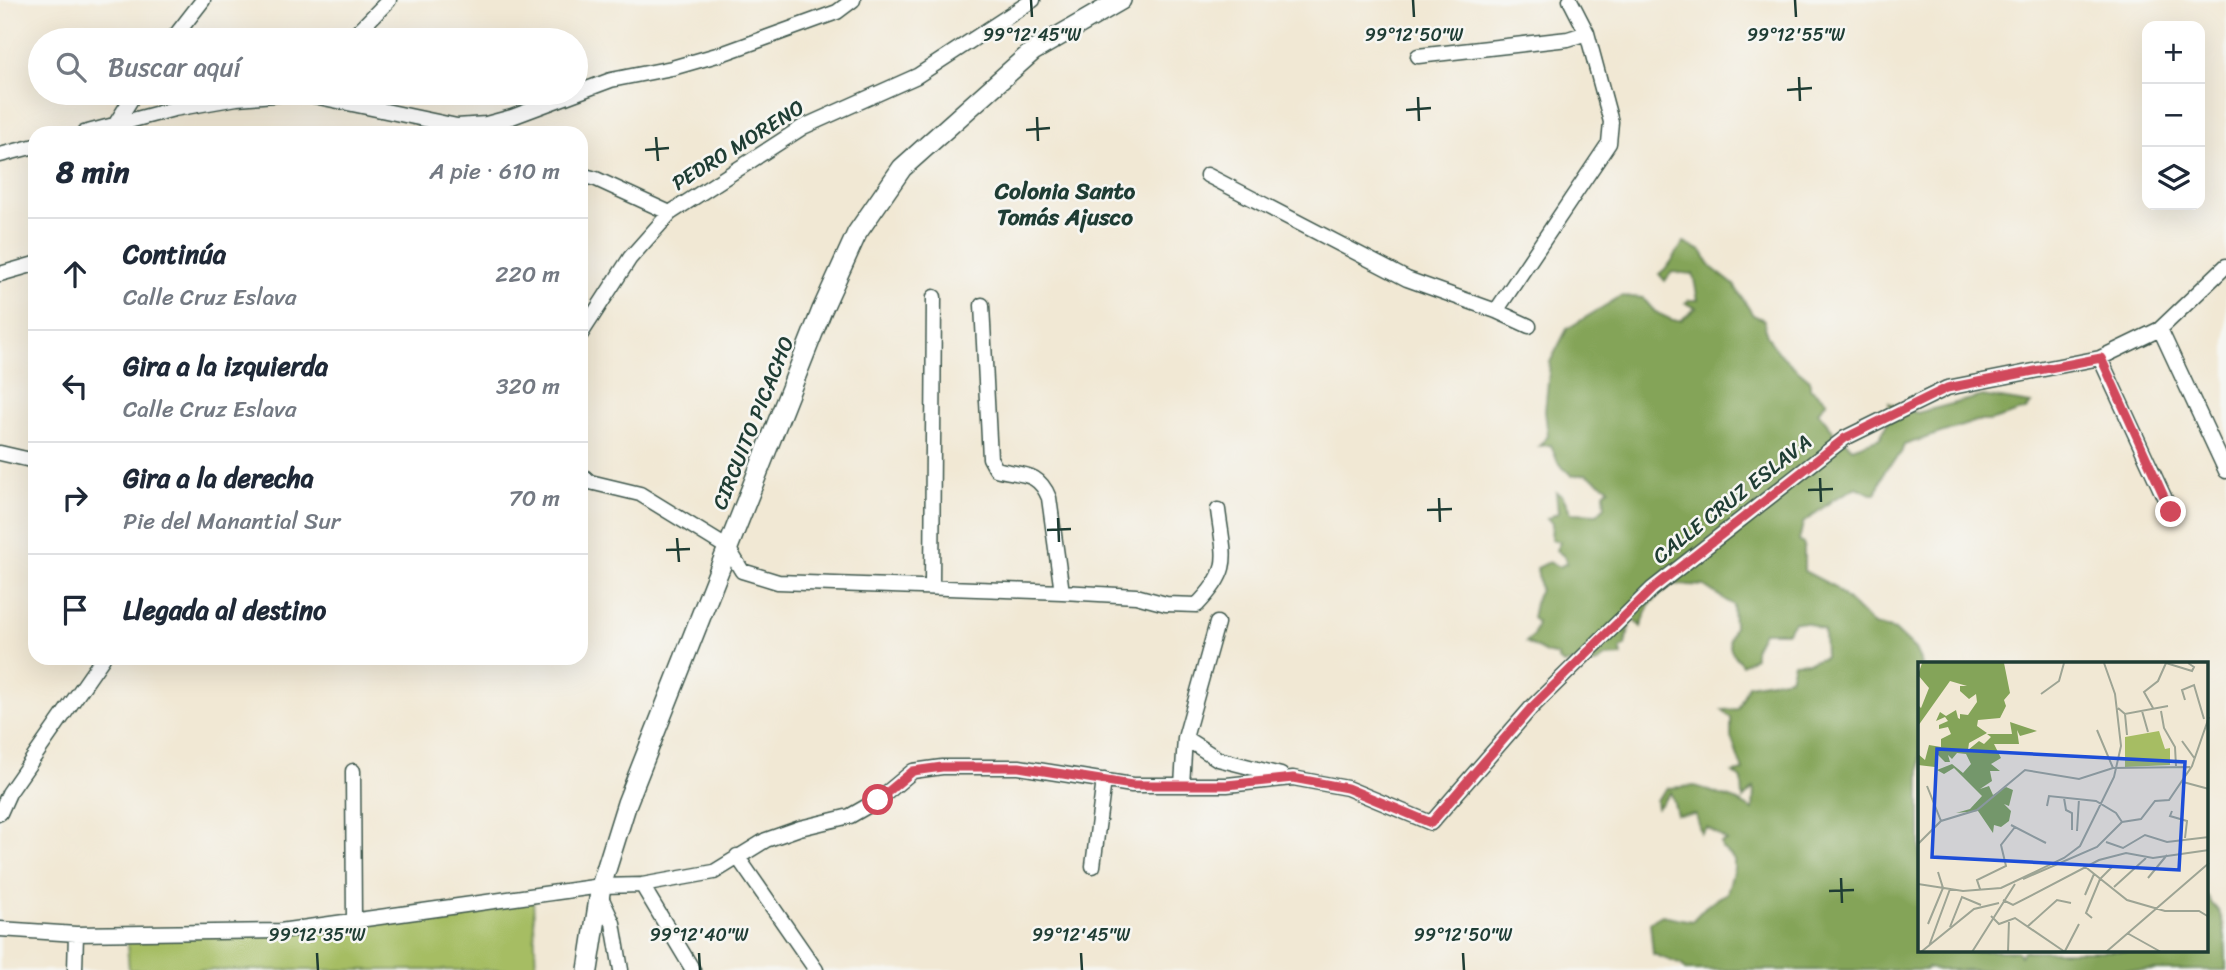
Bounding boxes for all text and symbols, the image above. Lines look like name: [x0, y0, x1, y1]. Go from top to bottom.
text: 99°12'45"W: [983, 19, 1082, 51]
text: 99°12'50"W: [1365, 19, 1464, 51]
text: 99°12'55"W: [1747, 19, 1846, 51]
map controls: [2142, 21, 2205, 210]
button: +: [2142, 21, 2205, 84]
search box: [28, 28, 588, 105]
text: Buscar aquí: [108, 44, 241, 90]
icon: search: [52, 48, 90, 86]
button: −: [2142, 84, 2205, 147]
street label: PEDRO MORENO: [664, 89, 812, 201]
text: 8 min: [56, 145, 129, 199]
button: layers: [2142, 147, 2205, 210]
text: A pie · 610 m: [429, 151, 560, 192]
district label: Colonia Santo Tomás Ajusco: [994, 171, 1136, 238]
text: Continúa: [123, 231, 226, 277]
text: 220 m: [495, 254, 560, 295]
icon: ahead: [56, 255, 94, 293]
text: Calle Cruz Eslava: [123, 277, 297, 318]
street label: CIRCUITO PICACHO: [701, 330, 805, 516]
text: Gira a la izquierda: [123, 343, 328, 389]
text: 320 m: [496, 366, 560, 407]
icon: left: [56, 367, 94, 405]
text: Calle Cruz Eslava: [123, 389, 297, 430]
street label: CALLE CRUZ ESLAVA: [1644, 424, 1820, 574]
text: Gira a la derecha: [123, 455, 314, 501]
text: 70 m: [509, 478, 560, 519]
icon: right: [56, 479, 94, 517]
route end: [2155, 496, 2186, 527]
text: Pie del Manantial Sur: [123, 501, 340, 542]
text: Llegada al destino: [123, 587, 326, 633]
icon: arrive: [56, 591, 94, 629]
inset map: [1918, 662, 2208, 953]
route start: [862, 784, 893, 815]
text: 99°12'35"W: [269, 919, 367, 951]
text: 99°12'40"W: [650, 919, 749, 951]
text: 99°12'45"W: [1032, 919, 1131, 951]
text: 99°12'50"W: [1414, 919, 1513, 951]

